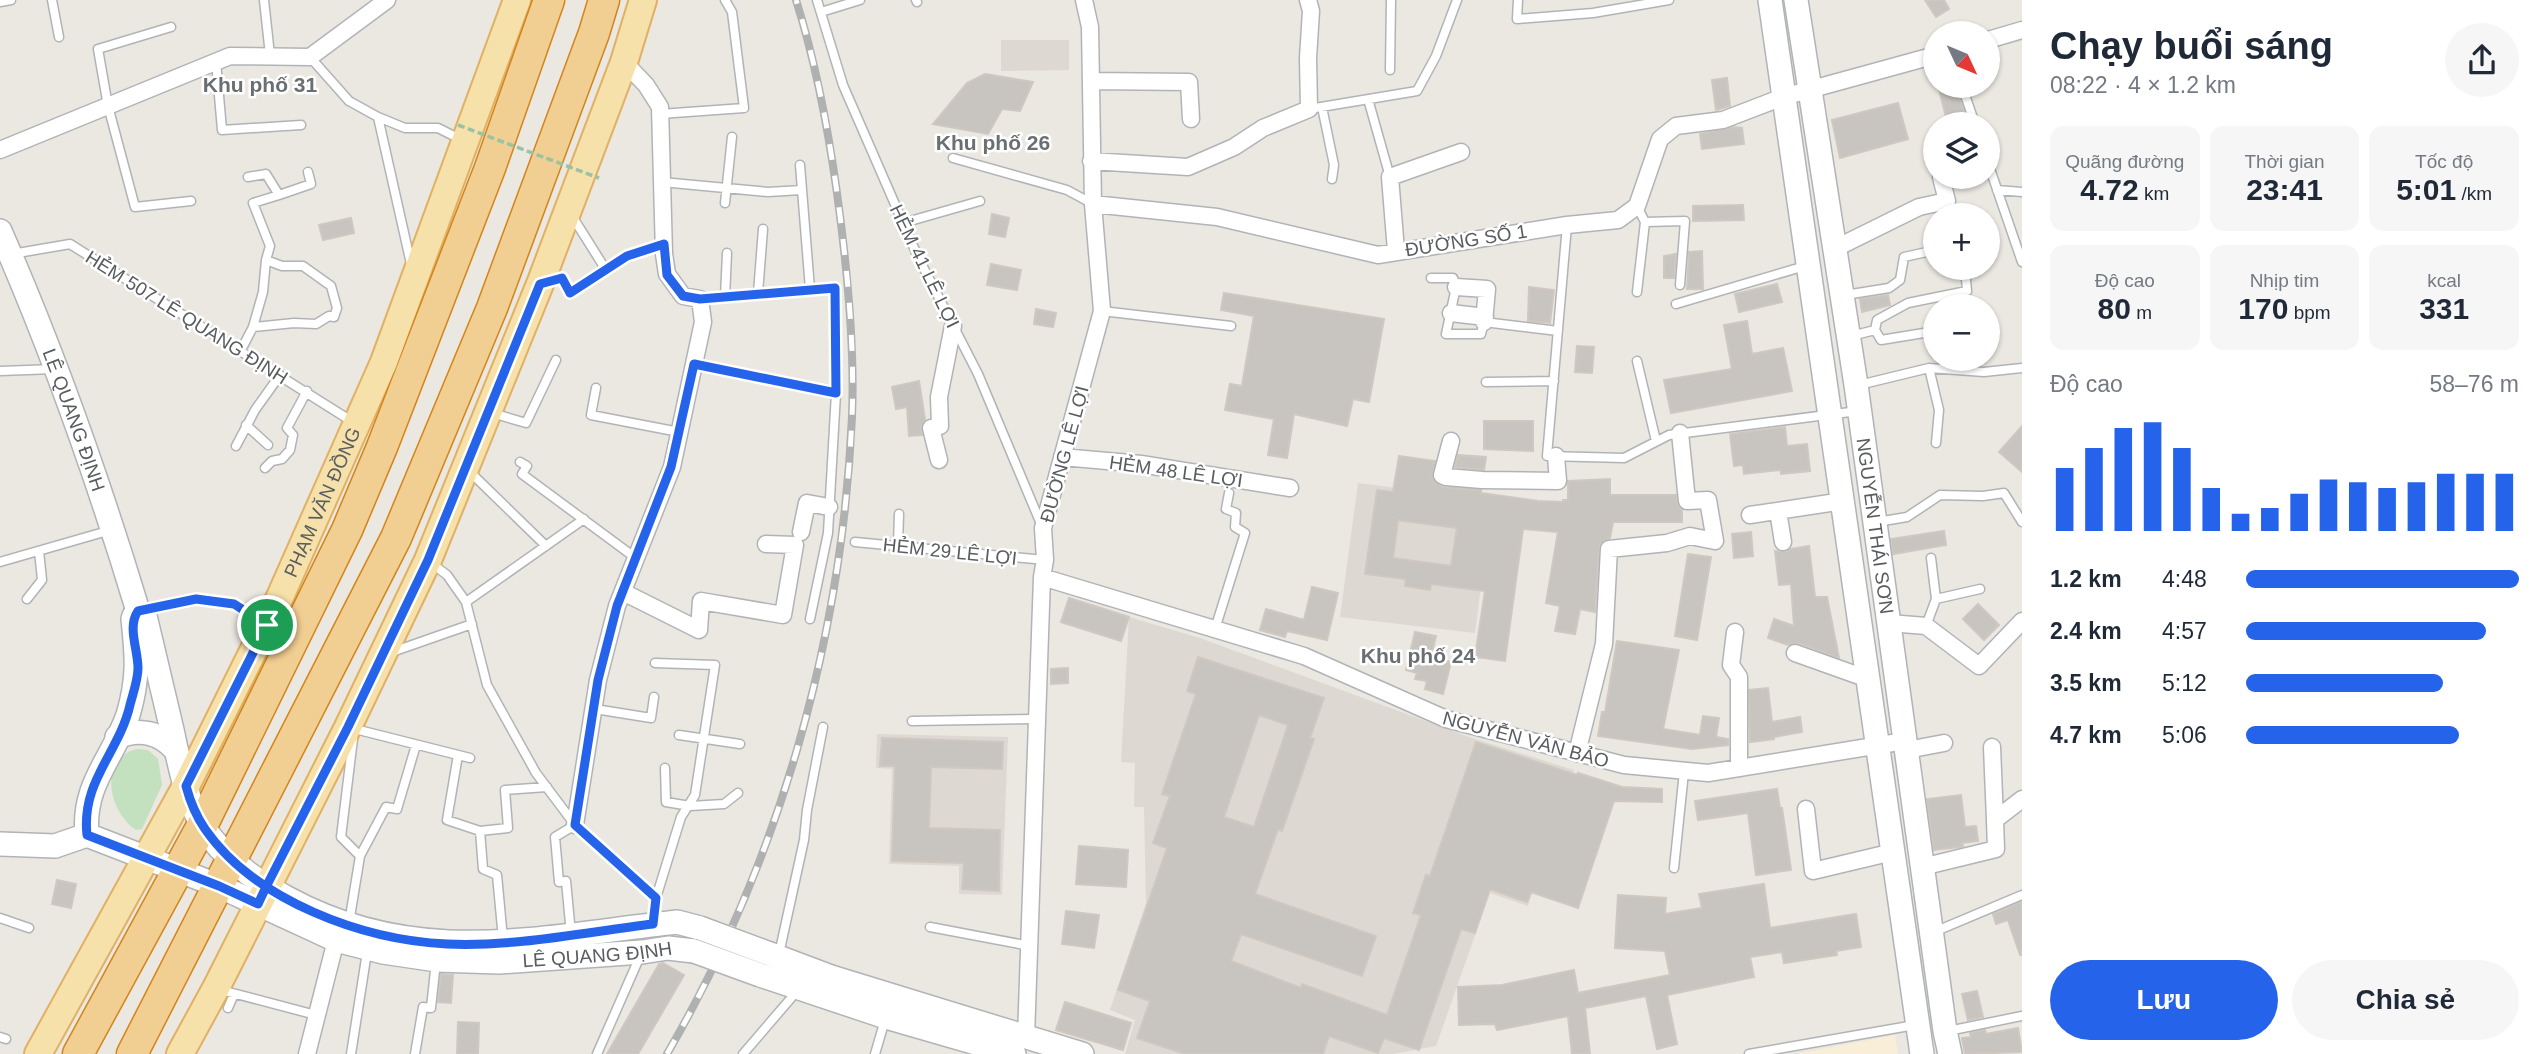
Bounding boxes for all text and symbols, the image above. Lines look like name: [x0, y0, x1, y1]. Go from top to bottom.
north arrow: [1923, 21, 2000, 98]
map controls: [1923, 21, 2000, 371]
button: share: [2445, 23, 2519, 97]
text: Chạy buổi sáng: [2050, 25, 2333, 67]
text: 08:22 · 4 × 1.2 km: [2050, 72, 2236, 98]
district label: Khu phố 31: [203, 73, 317, 96]
button: layers: [1923, 112, 2000, 189]
district label: Khu phố 26: [936, 131, 1050, 154]
text: Quãng đường: [2065, 151, 2184, 172]
text: Thời gian: [2244, 151, 2325, 172]
text: Tốc độ: [2415, 151, 2473, 172]
text: 4.72: [2080, 173, 2139, 206]
text: 23:41: [2246, 173, 2323, 206]
text: 5:01: [2396, 173, 2456, 206]
text: km: [2139, 183, 2169, 204]
text: /km: [2456, 183, 2492, 204]
street label: HẺM 41 LÊ LỢI: [886, 201, 963, 331]
button: +: [1923, 203, 2000, 280]
street label: ĐƯỜNG SỐ 1: [1404, 220, 1529, 261]
street label: HẺM 507 LÊ QUANG ĐỊNH: [82, 246, 292, 388]
text: Độ cao: [2095, 270, 2155, 291]
text: Nhịp tim: [2250, 270, 2319, 291]
text: kcal: [2427, 270, 2461, 291]
text: 80: [2098, 292, 2131, 325]
text: 170: [2238, 292, 2288, 325]
text: 331: [2419, 292, 2469, 325]
button: −: [1923, 294, 2000, 371]
text: m: [2131, 302, 2152, 323]
text: bpm: [2288, 302, 2331, 323]
street label: LÊ QUANG ĐỊNH: [38, 346, 109, 494]
text: Độ cao: [2050, 371, 2123, 397]
text: 58–76 m: [2429, 371, 2519, 397]
street label: ĐƯỜNG LÊ LỢI: [1036, 383, 1093, 525]
street label: PHẠM VĂN ĐỒNG: [280, 424, 365, 580]
street label: NGUYỄN THÁI SƠN: [1852, 437, 1897, 615]
street label: HẺM 48 LÊ LỢI: [1108, 452, 1244, 491]
street label: HẺM 29 LÊ LỢI: [882, 534, 1018, 569]
text: 1.2 km: [2050, 566, 2122, 592]
text: 4:48: [2162, 566, 2207, 592]
pin: [237, 595, 297, 655]
icon: arrive: [248, 606, 286, 644]
text: 2.4 km: [2050, 618, 2122, 644]
text: 4:57: [2162, 618, 2207, 644]
district label: Khu phố 24: [1361, 644, 1475, 667]
text: 3.5 km: [2050, 670, 2122, 696]
text: 5:12: [2162, 670, 2207, 696]
street label: NGUYỄN VĂN BẢO: [1441, 707, 1611, 772]
text: 4.7 km: [2050, 722, 2122, 748]
text: 5:06: [2162, 722, 2207, 748]
street label: LÊ QUANG ĐỊNH: [522, 938, 673, 971]
button: Lưu: [2050, 960, 2278, 1040]
button: Chia sẻ: [2292, 960, 2519, 1040]

